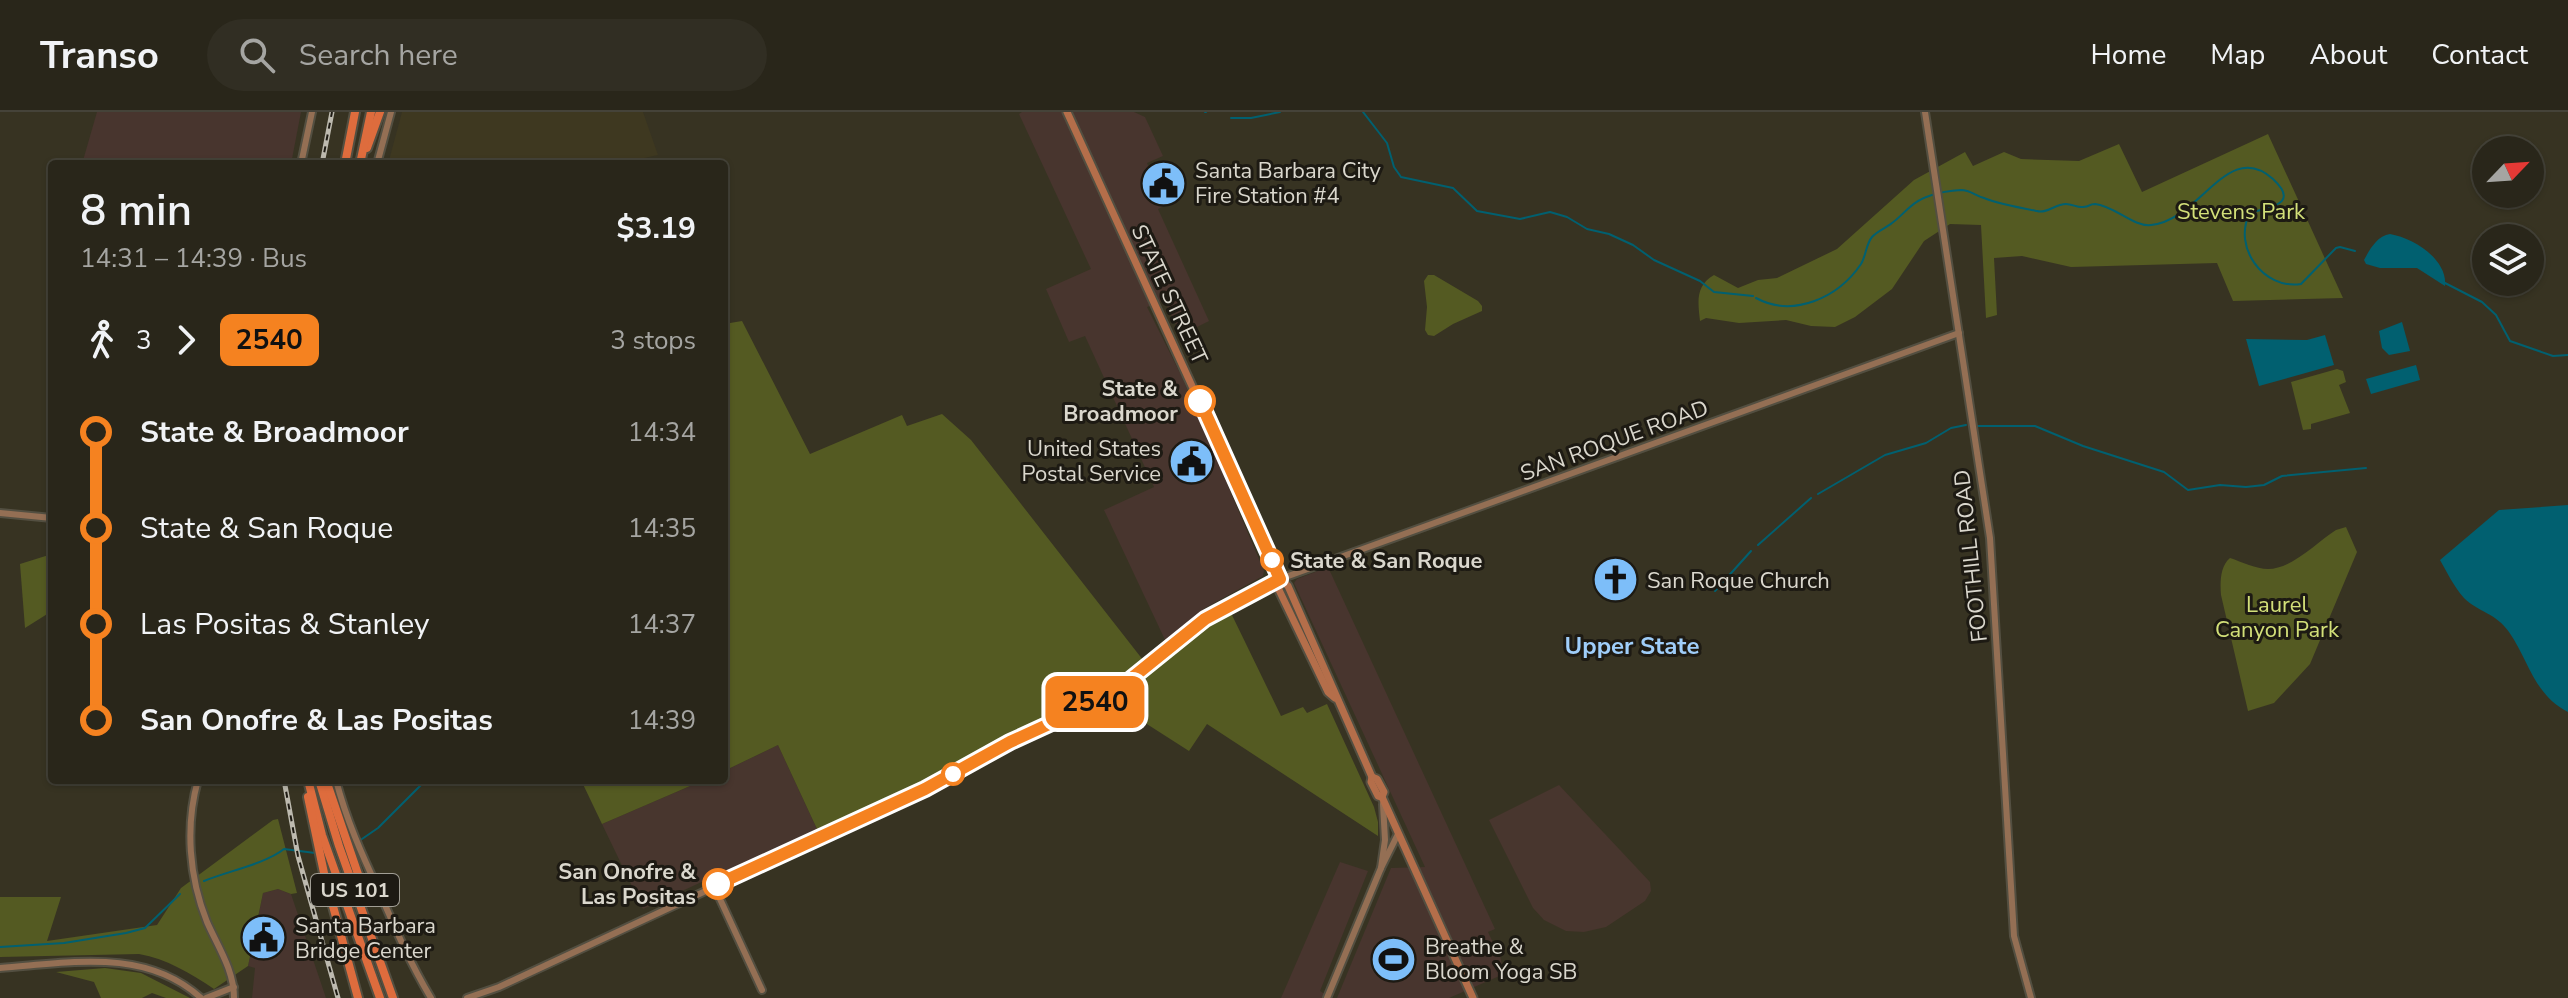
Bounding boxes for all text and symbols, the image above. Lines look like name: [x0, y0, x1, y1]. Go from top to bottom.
search box: [207, 19, 767, 91]
text: Transo: [40, 30, 159, 81]
icon: search: [235, 33, 279, 77]
text: Search here: [299, 35, 458, 76]
text: Home: [2091, 36, 2166, 74]
text: Map: [2210, 36, 2265, 74]
text: About: [2309, 36, 2387, 74]
text: Contact: [2431, 36, 2528, 74]
north arrow: [2472, 136, 2544, 208]
map controls: [2472, 136, 2544, 296]
place label: Santa Barbara City Fire Station #4: [1195, 156, 1381, 211]
public building icon: Santa Barbara City Fire Station #4: [1140, 159, 1188, 207]
text: 8 min: [80, 181, 192, 241]
park label: Stevens Park: [2177, 197, 2306, 227]
text: $3.19: [617, 208, 696, 249]
street label: STATE STREET: [1124, 220, 1215, 370]
button: layers: [2472, 224, 2544, 296]
text: 14:31 – 14:39 · Bus: [80, 241, 307, 276]
icon: walk: [80, 318, 124, 362]
icon: forward: [164, 318, 208, 362]
text: 2540: [236, 321, 303, 359]
text: 3: [136, 323, 152, 358]
text: 3 stops: [610, 323, 696, 358]
place label: State & Broadmoor: [1063, 374, 1179, 429]
marker: State & Broadmoor: [1185, 386, 1215, 416]
street label: SAN ROQUE ROAD: [1516, 393, 1712, 489]
text: State & Broadmoor: [140, 412, 409, 453]
text: 14:34: [628, 415, 696, 450]
place label: United States Postal Service: [1021, 434, 1161, 489]
public building icon: United States Postal Service: [1168, 437, 1216, 485]
street label: FOOTHILL ROAD: [1947, 468, 1995, 644]
text: State & San Roque: [140, 508, 393, 549]
text: 14:35: [628, 511, 696, 546]
place label: State & San Roque: [1290, 546, 1483, 576]
marker: State & San Roque: [1261, 549, 1283, 571]
church icon: San Roque Church: [1592, 556, 1640, 604]
place label: San Roque Church: [1647, 566, 1830, 596]
park label: Laurel Canyon Park: [2215, 590, 2340, 645]
text: Las Positas & Stanley: [140, 604, 430, 645]
text: 14:37: [628, 607, 696, 642]
district label: Upper State: [1565, 630, 1699, 662]
line badge: 2540: [1039, 676, 1151, 728]
text: 2540: [1061, 683, 1129, 721]
text: San Onofre & Las Positas: [140, 700, 493, 741]
text: 14:39: [628, 703, 696, 738]
unlabelled marker: [942, 763, 964, 785]
place label: San Onofre & Las Positas: [558, 857, 697, 912]
marker: San Onofre & Las Positas: [703, 869, 733, 899]
road number: US 101: [311, 874, 399, 906]
place label: Santa Barbara Bridge Center: [295, 911, 436, 966]
public building icon: Santa Barbara Bridge Center: [240, 914, 288, 962]
place label: Breathe & Bloom Yoga SB: [1425, 932, 1577, 987]
sports icon: Breathe & Bloom Yoga SB: [1370, 935, 1418, 983]

